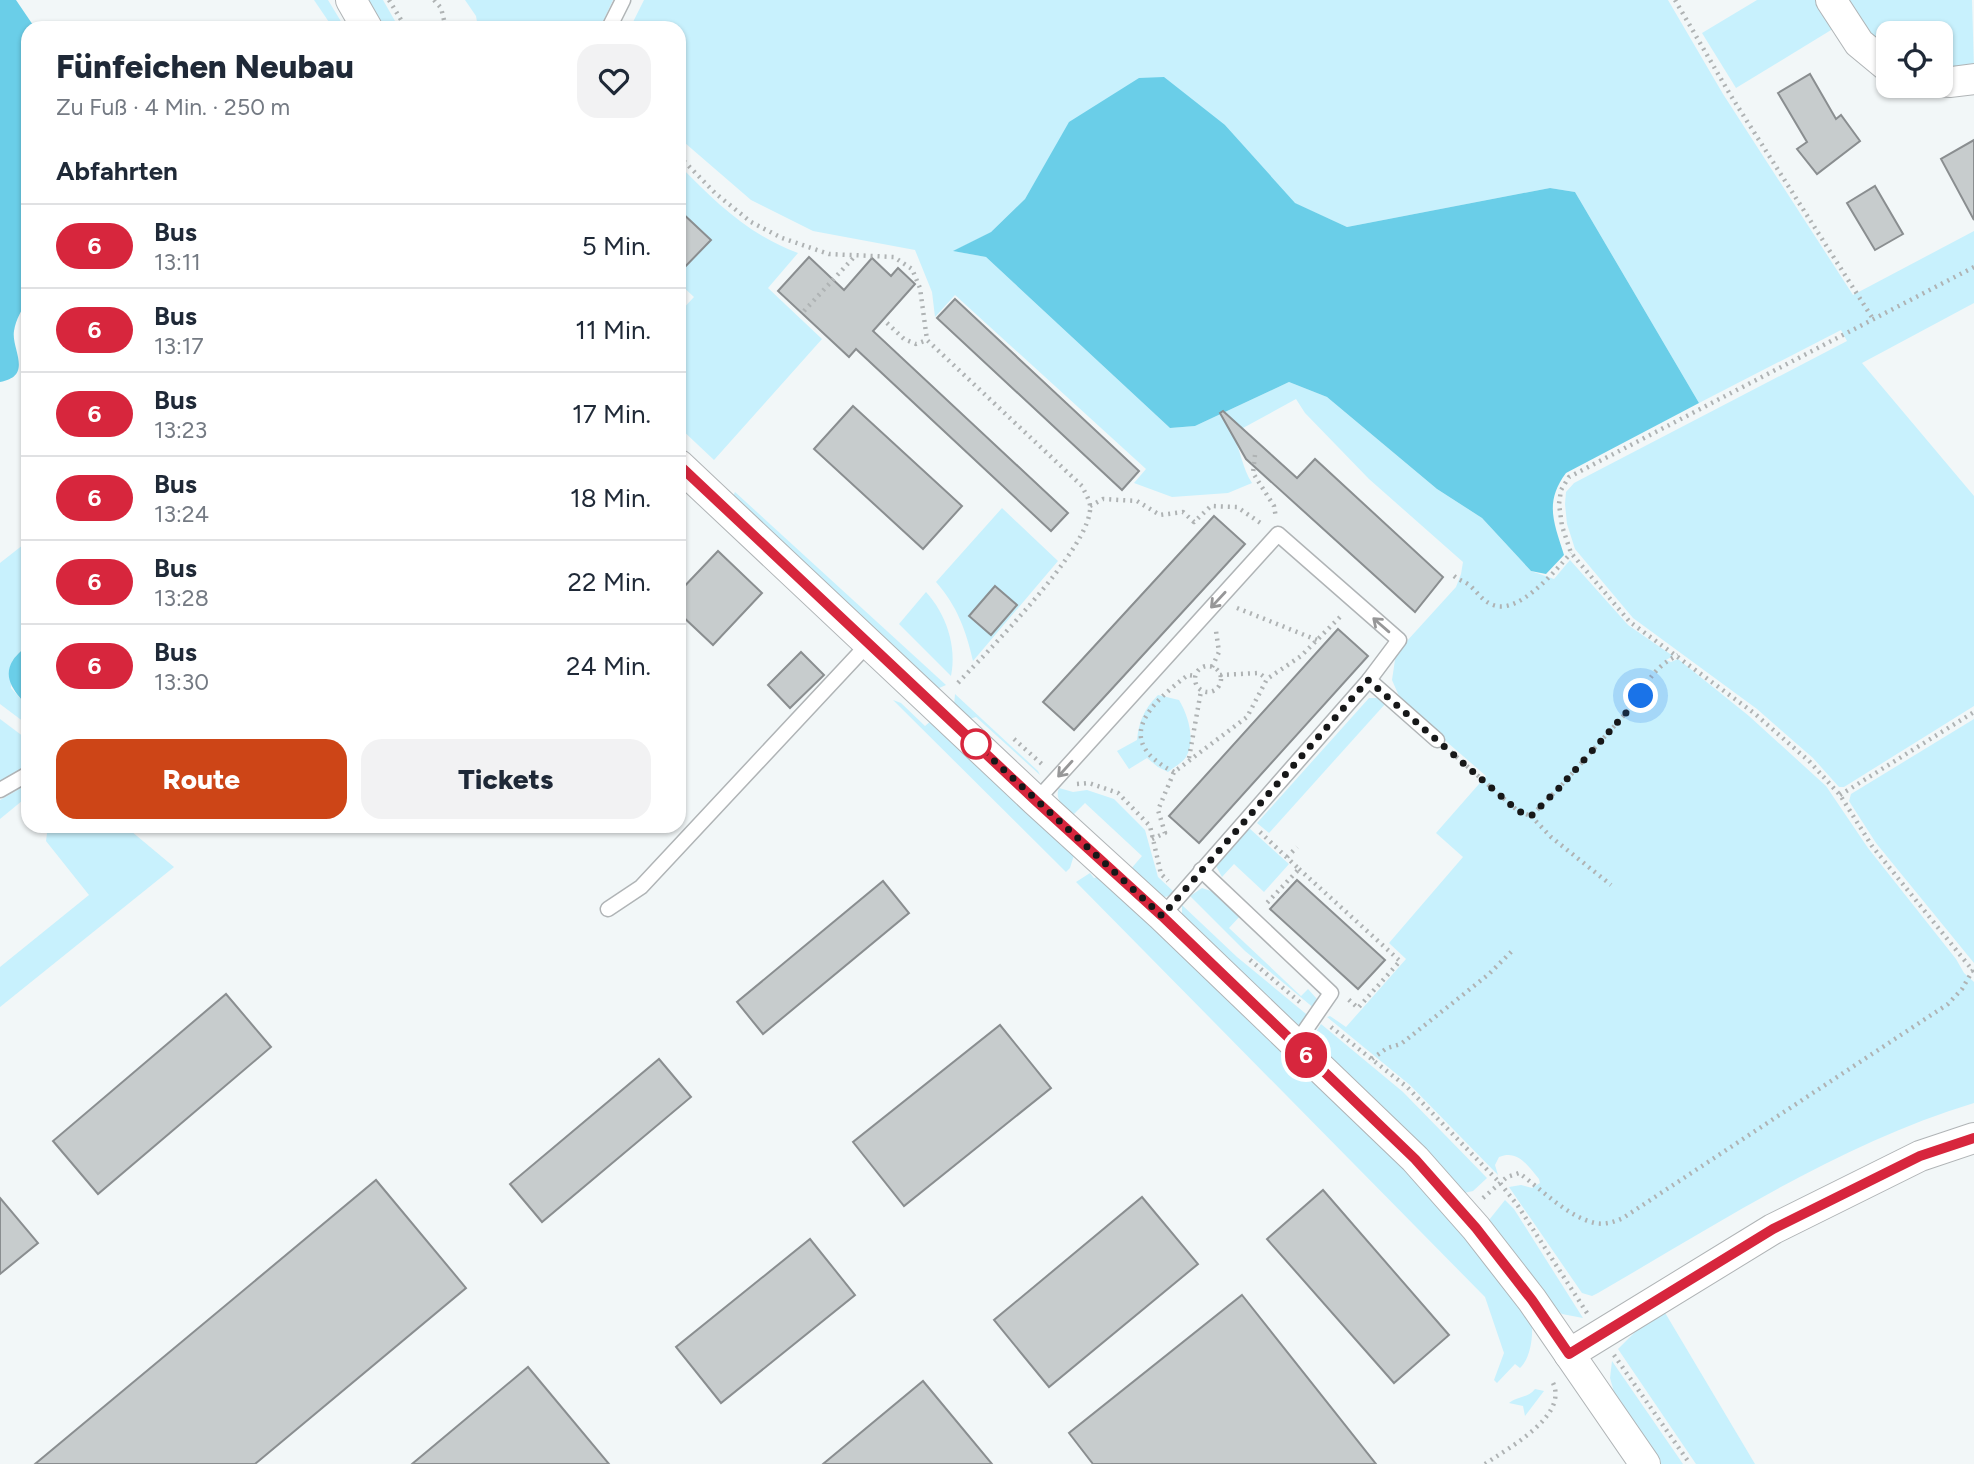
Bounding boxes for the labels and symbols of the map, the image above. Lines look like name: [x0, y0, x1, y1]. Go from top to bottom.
one-way arrow: [1210, 591, 1226, 609]
one-way arrow: [1373, 617, 1391, 633]
your location: [1623, 678, 1658, 713]
unlabelled marker: [961, 729, 991, 759]
one-way arrow: [1057, 760, 1073, 778]
line badge: 6: [1283, 1032, 1329, 1078]

